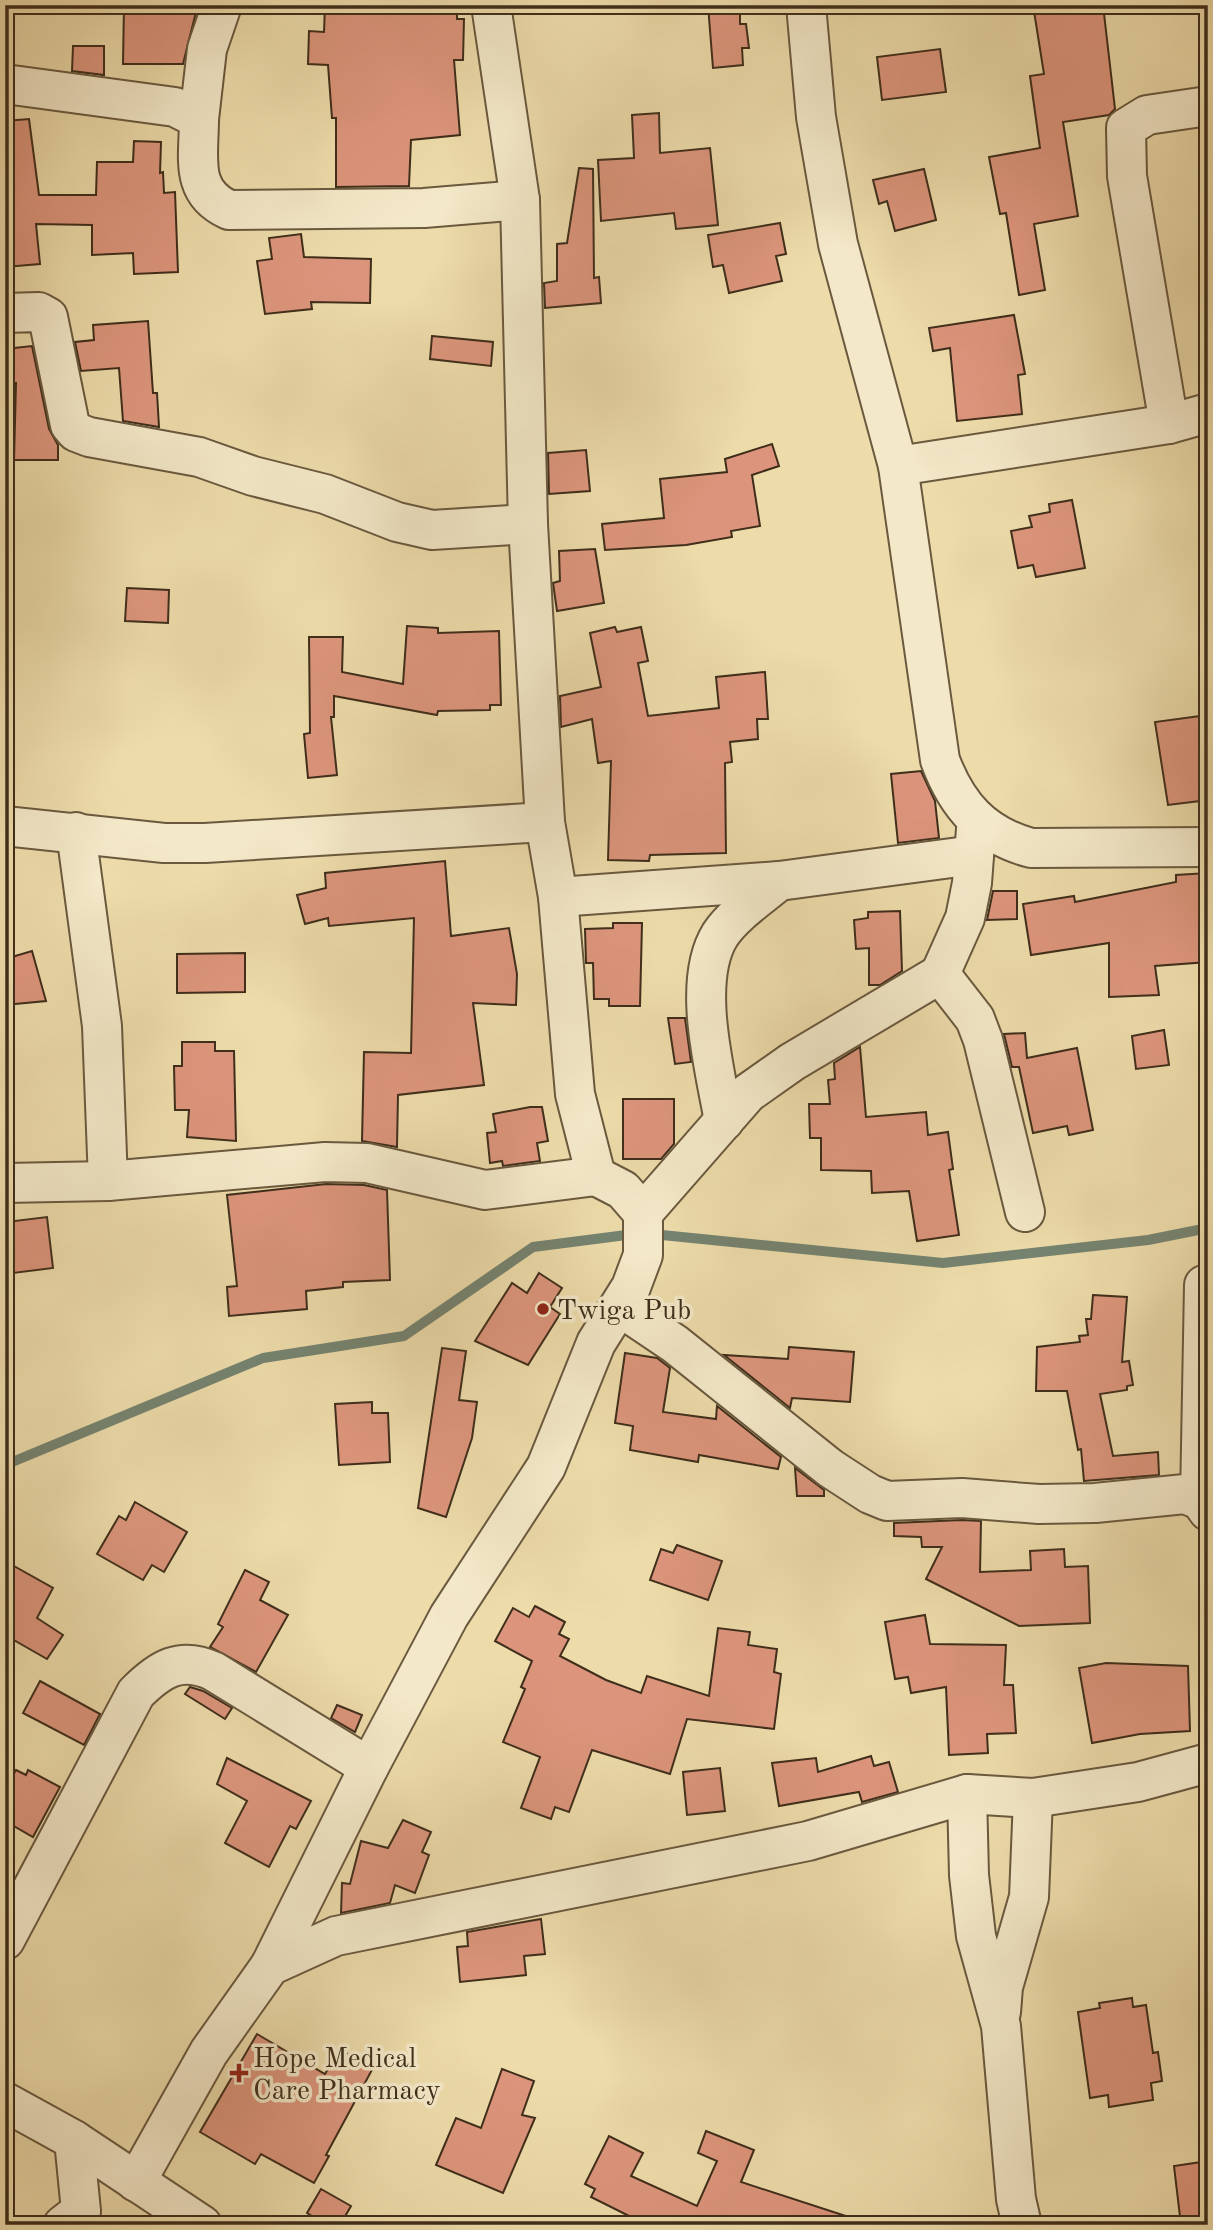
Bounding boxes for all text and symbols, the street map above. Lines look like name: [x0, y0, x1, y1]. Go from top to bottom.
place label: Twiga Pub: [557, 1298, 691, 1326]
marker: Twiga Pub: [535, 1301, 551, 1317]
place label: Hope Medical Care Pharmacy: [253, 2046, 441, 2106]
marker: Hope Medical Care Pharmacy: [231, 2065, 247, 2081]

